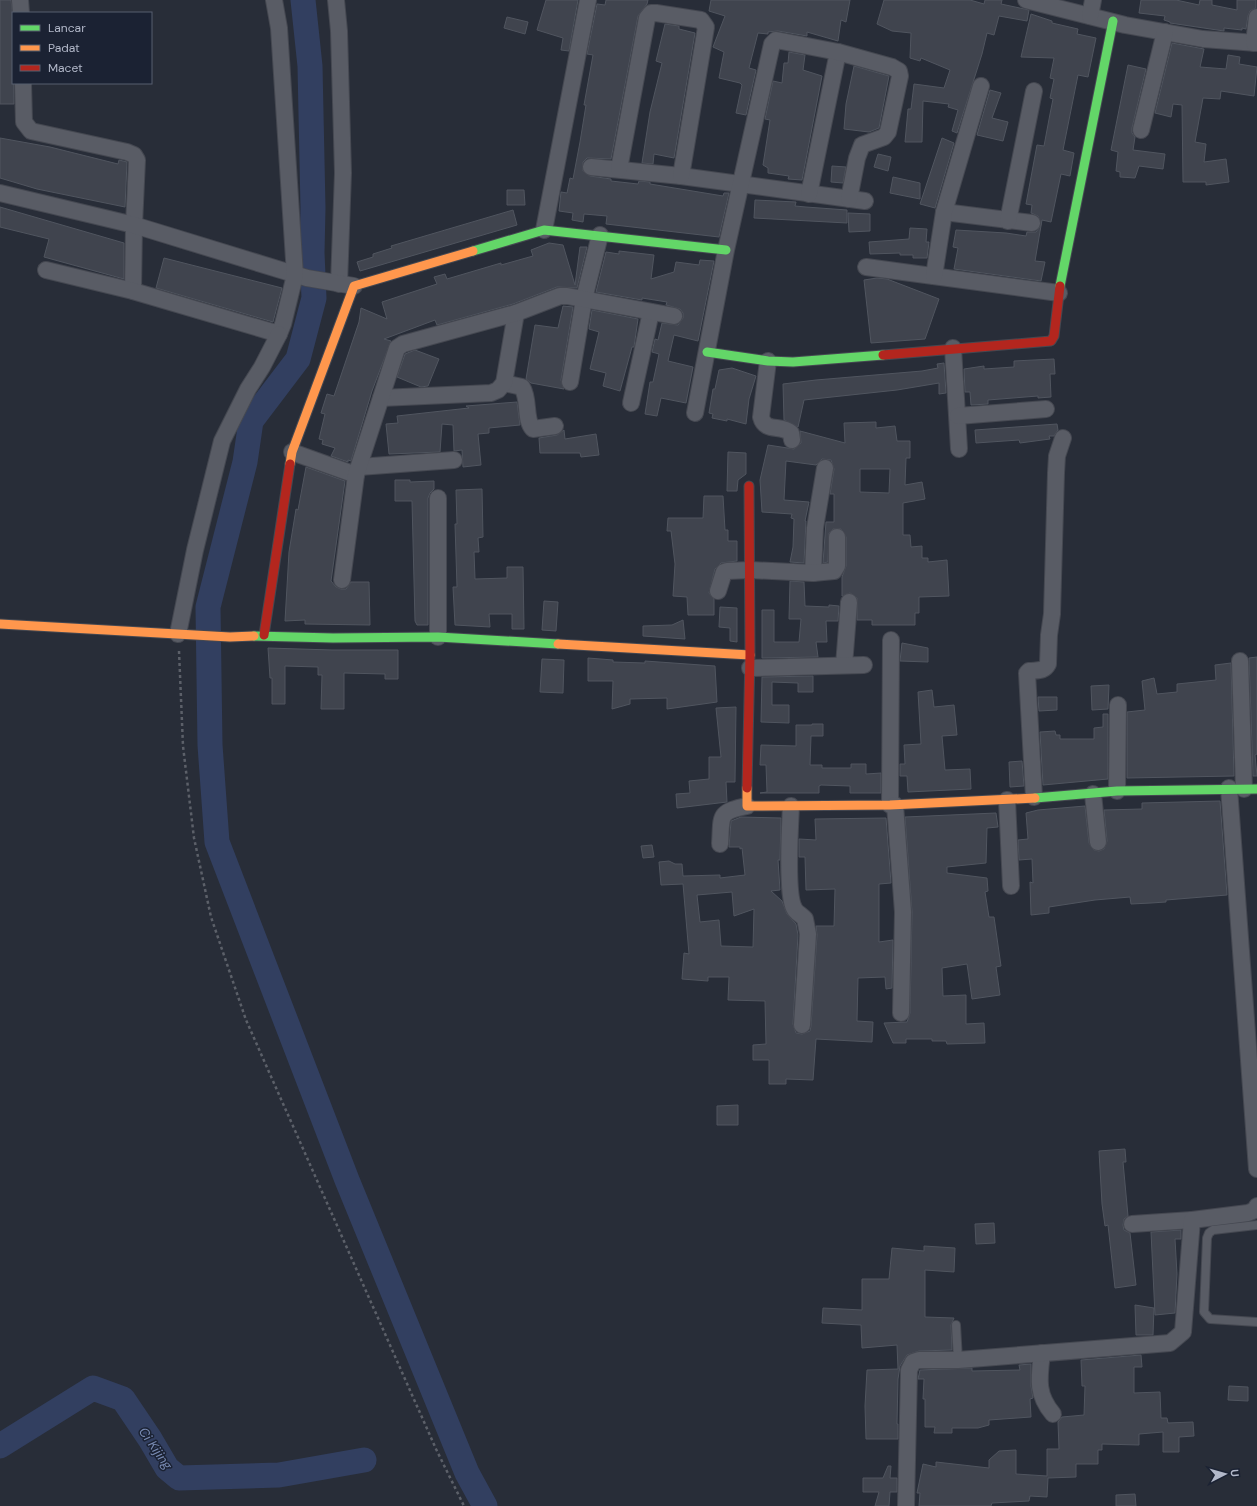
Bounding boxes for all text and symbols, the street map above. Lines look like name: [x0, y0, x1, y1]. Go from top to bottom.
legend: [12, 12, 152, 84]
text: Lancar: [48, 20, 86, 36]
text: Padat: [48, 40, 80, 56]
text: Macet: [48, 60, 83, 76]
water label: Ci Kijing: [135, 1424, 177, 1473]
north arrow: [1205, 1454, 1245, 1494]
text: U: [1228, 1468, 1242, 1477]

